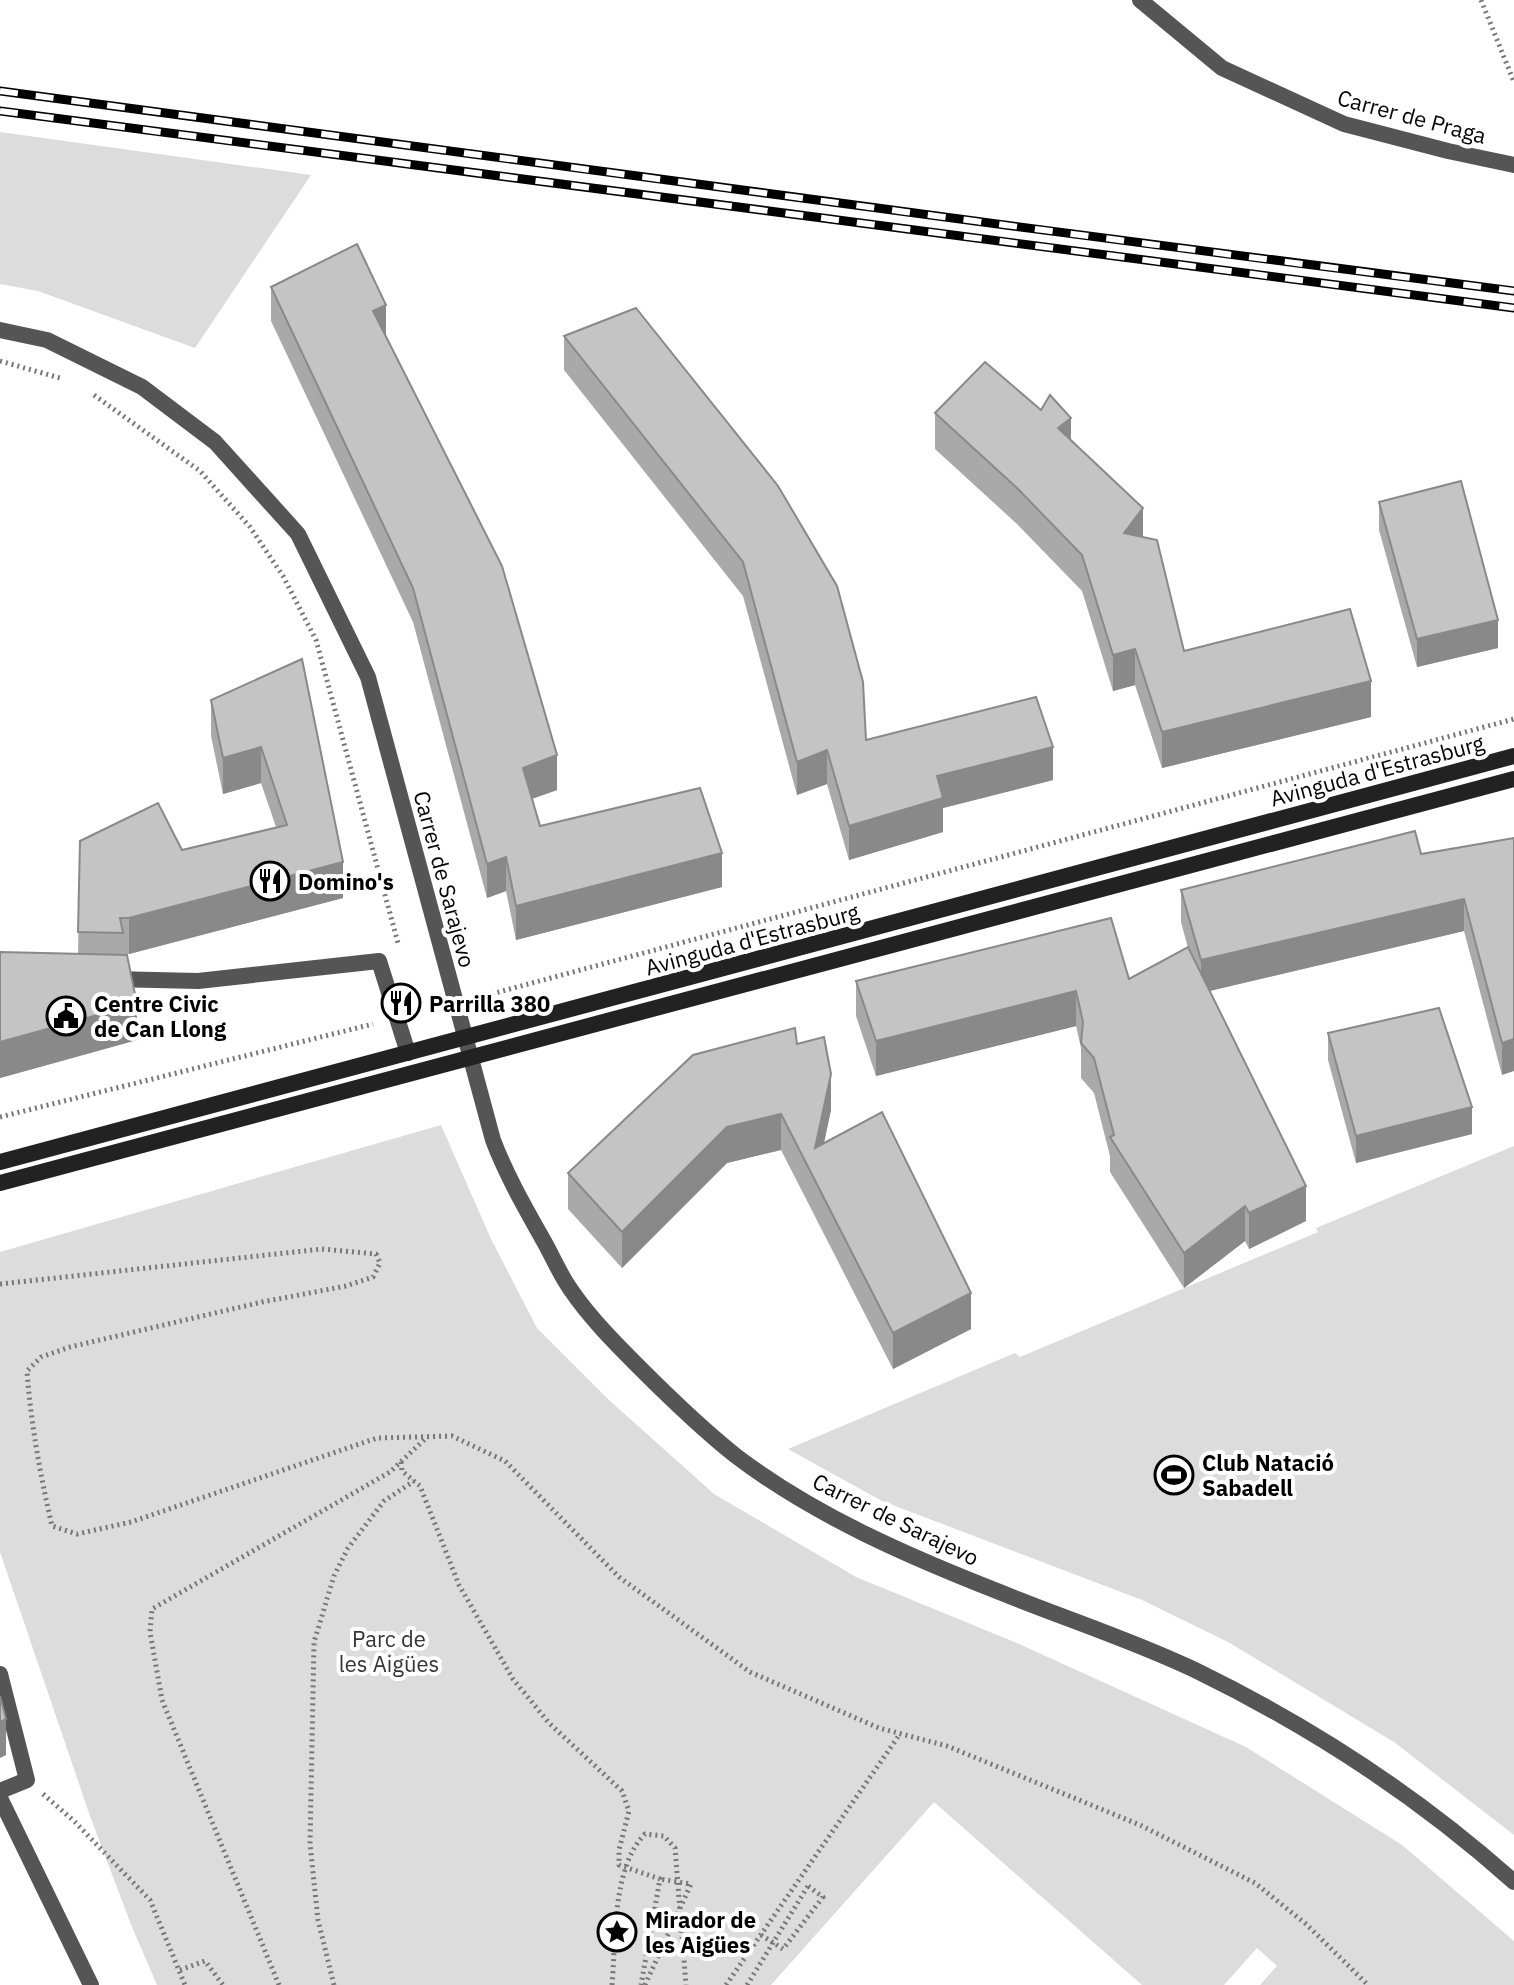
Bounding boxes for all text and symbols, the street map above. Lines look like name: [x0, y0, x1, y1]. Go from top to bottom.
street label: Carrer de Praga: [1334, 82, 1490, 150]
street label: Avinguda d'Estrasburg: [1267, 727, 1488, 813]
street label: Carrer de Sarajevo: [408, 788, 482, 970]
restaurant icon: Domino's: [249, 860, 291, 902]
place label: Domino's: [298, 867, 394, 896]
street label: Avinguda d'Estrasburg: [642, 896, 863, 982]
restaurant icon: Parrilla 380: [380, 982, 422, 1024]
place label: Centre Civic de Can Llong: [94, 989, 227, 1043]
place label: Parrilla 380: [429, 989, 550, 1018]
public building icon: Centre Civic de Can Llong: [45, 995, 87, 1037]
place label: Club Natació Sabadell: [1202, 1448, 1334, 1502]
sports icon: Club Natació Sabadell: [1153, 1454, 1195, 1496]
street label: Carrer de Sarajevo: [808, 1466, 984, 1572]
park label: Parc de les Aigües: [339, 1624, 439, 1678]
place label: Mirador de les Aigües: [645, 1905, 756, 1959]
place icon: Mirador de les Aigües: [596, 1911, 638, 1953]

